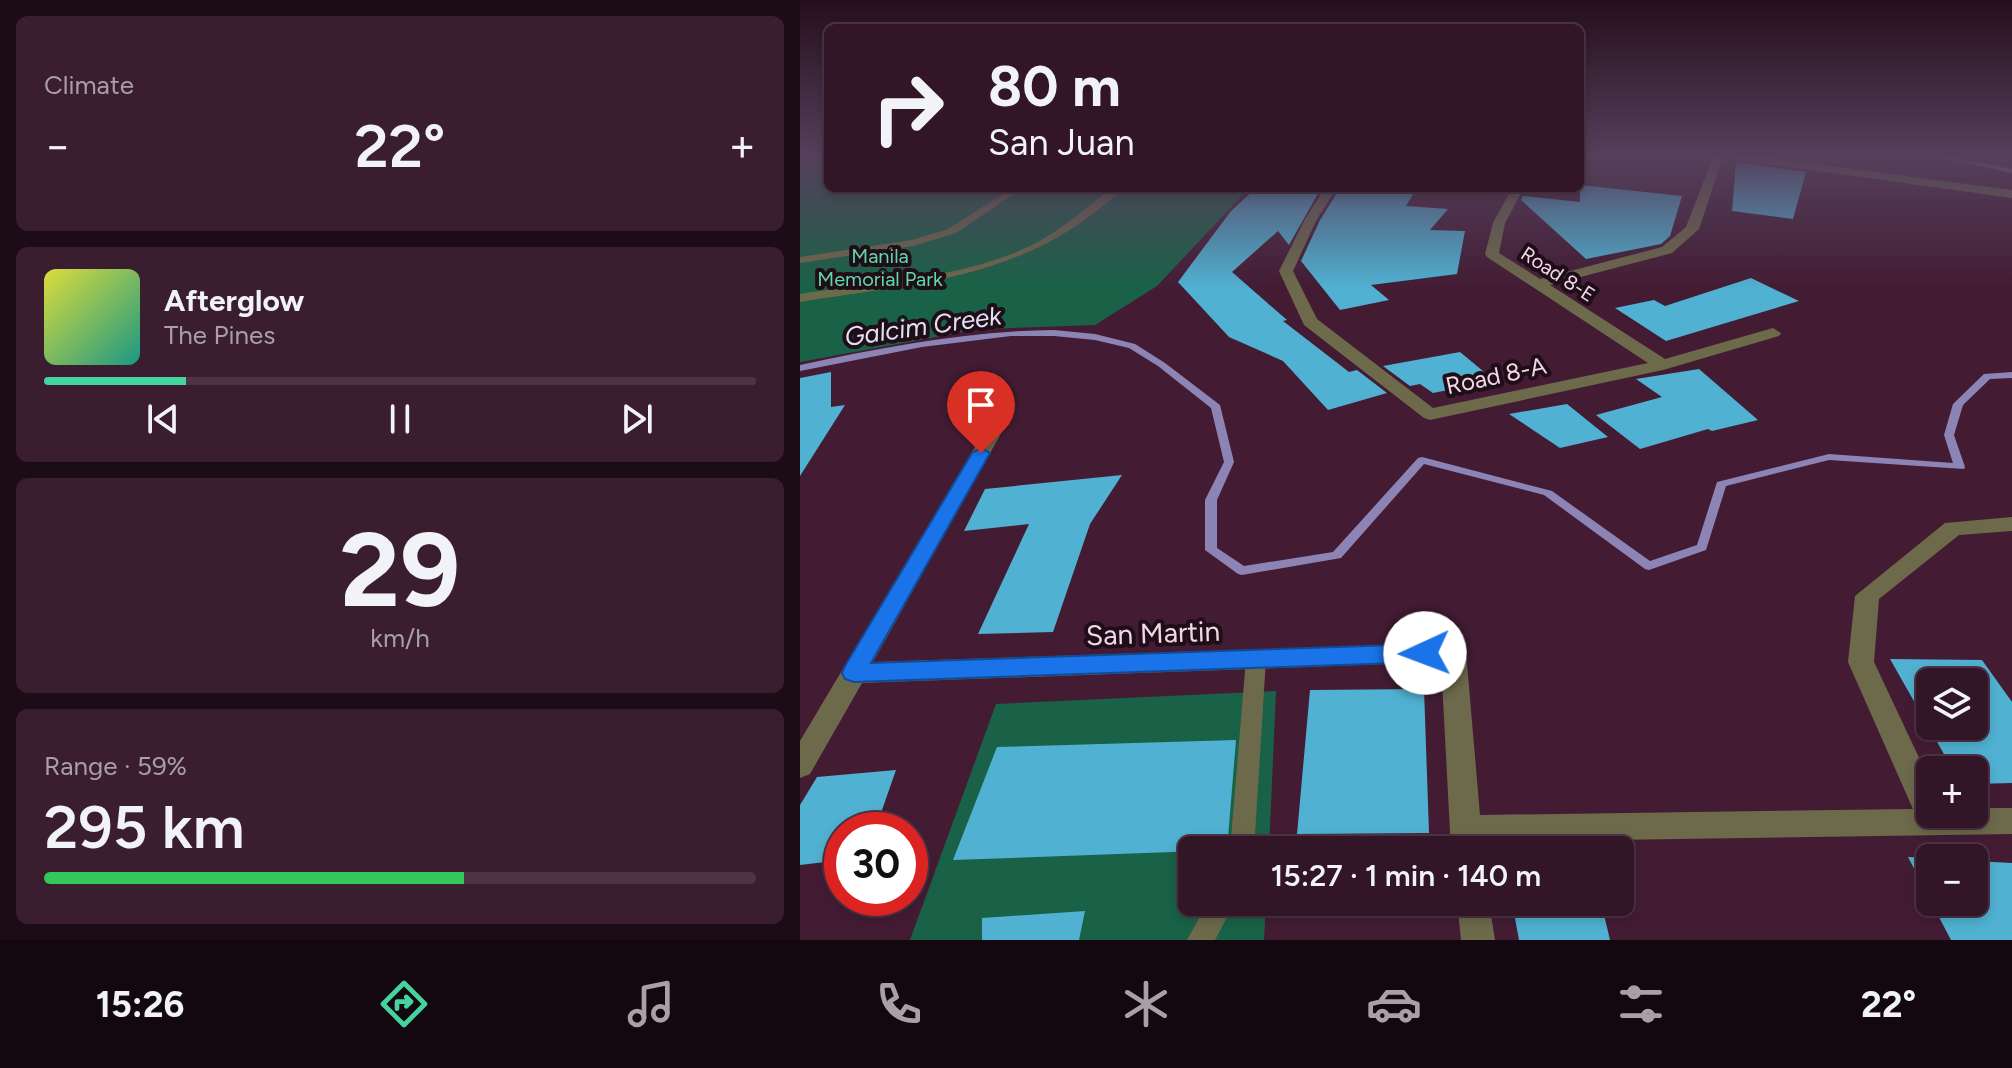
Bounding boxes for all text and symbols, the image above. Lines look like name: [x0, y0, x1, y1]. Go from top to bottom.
text: 80 m: [988, 53, 1121, 120]
icon: right: [856, 56, 960, 160]
text: Climate: [44, 69, 134, 101]
text: 22°: [355, 110, 445, 182]
text: −: [44, 119, 71, 172]
text: +: [729, 119, 756, 172]
text: San Juan: [988, 121, 1135, 164]
street label: Road 8-E: [1516, 241, 1600, 307]
park label: Manila Memorial Park: [817, 244, 943, 291]
text: Afterglow: [164, 282, 304, 319]
water label: Galcim Creek: [842, 299, 1005, 353]
text: The Pines: [164, 319, 275, 351]
street label: Road 8-A: [1443, 351, 1550, 400]
pin: [947, 371, 1015, 453]
icon: arrive: [959, 383, 1003, 427]
icon: previous: [141, 397, 185, 441]
icon: pause: [378, 397, 422, 441]
icon: next: [615, 397, 659, 441]
text: 29: [340, 507, 460, 632]
position arrow: [1383, 611, 1467, 695]
street label: San Martin: [1085, 614, 1221, 652]
text: km/h: [370, 622, 430, 654]
map controls: [1916, 668, 1988, 916]
button: layers: [1916, 668, 1988, 740]
text: Range · 59%: [44, 750, 187, 782]
button: +: [1916, 756, 1988, 828]
text: 295 km: [44, 791, 245, 863]
speed limit sign: 30: [824, 812, 928, 916]
button: −: [1916, 844, 1988, 916]
text: 15:27 · 1 min · 140 m: [1271, 857, 1541, 894]
icon: directions: [376, 976, 432, 1032]
icon: music: [623, 976, 679, 1032]
icon: phone: [871, 976, 927, 1032]
icon: climate: [1118, 976, 1174, 1032]
icon: car: [1366, 976, 1422, 1032]
icon: filters: [1613, 976, 1669, 1032]
text: 15:26: [96, 983, 184, 1026]
text: 22°: [1861, 983, 1916, 1026]

